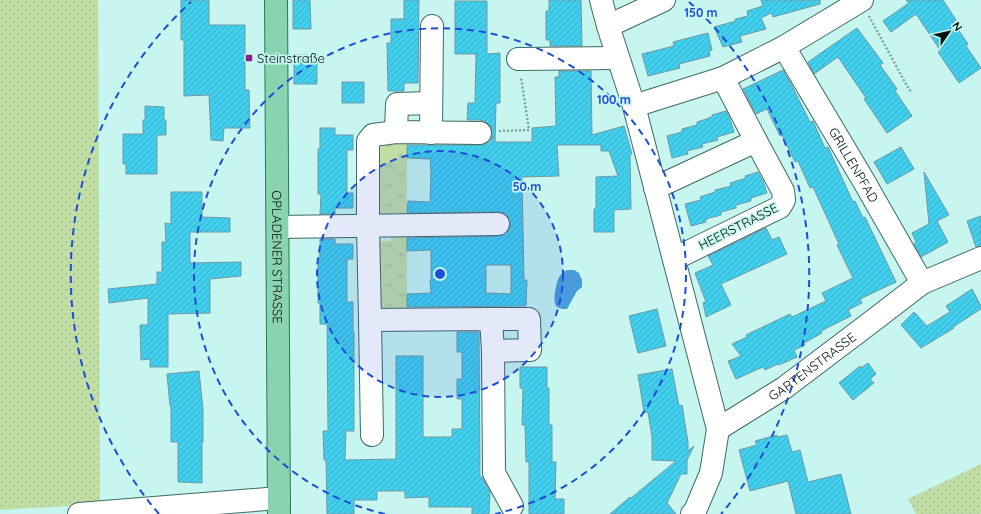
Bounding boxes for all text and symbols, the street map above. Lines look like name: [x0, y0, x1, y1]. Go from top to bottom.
text: 150 m: [684, 5, 718, 20]
north arrow: [929, 12, 969, 52]
text: N: [949, 19, 965, 34]
place label: Steinstraße: [257, 50, 325, 66]
marker: Steinstraße: [244, 53, 254, 63]
text: 100 m: [597, 92, 631, 107]
street label: GRILLENPFAD: [826, 124, 882, 205]
text: 50 m: [513, 179, 541, 194]
street label: OPLADENER STRASSE: [269, 190, 286, 324]
street label: HEERSTRASSE: [696, 199, 780, 253]
centre of rings: [433, 267, 447, 281]
street label: GARTENSTRASSE: [765, 329, 859, 404]

